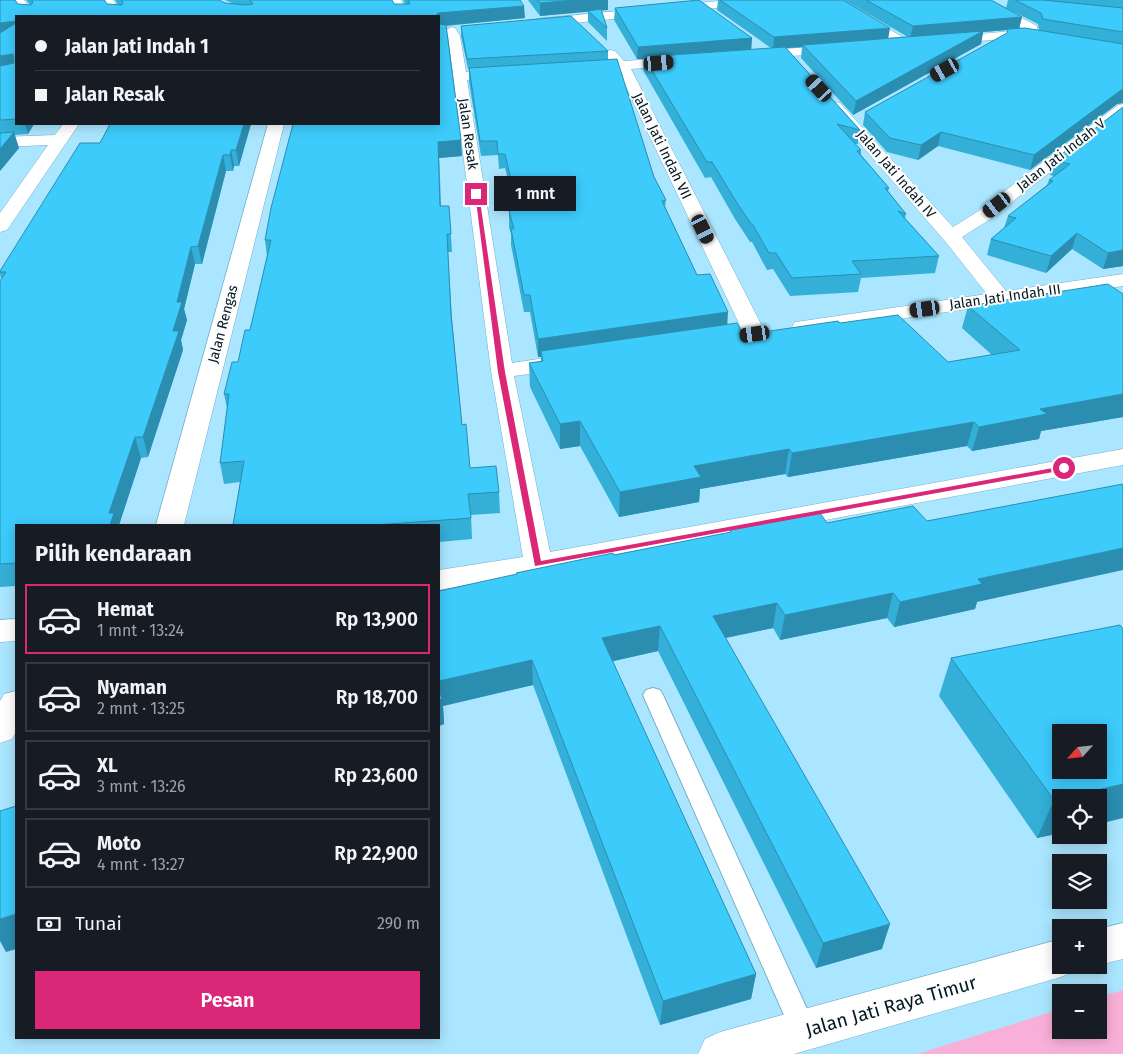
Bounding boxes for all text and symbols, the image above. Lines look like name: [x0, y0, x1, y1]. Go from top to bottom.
text: Jalan Jati Indah 1: [65, 35, 209, 58]
car: [643, 54, 674, 72]
car: [928, 56, 961, 84]
car: [803, 72, 834, 104]
text: Jalan Resak: [65, 83, 164, 106]
street label: Jalan Jati Indah VII: [629, 90, 695, 202]
street label: Jalan Resak: [455, 97, 482, 172]
street label: Jalan Jati Indah V: [1013, 115, 1109, 195]
street label: Jalan Jati Indah IV: [853, 126, 939, 222]
callout: 1 mnt: [494, 176, 576, 212]
route end: [465, 183, 487, 205]
text: 1 mnt: [515, 184, 555, 203]
car: [980, 190, 1013, 220]
car: [689, 212, 716, 246]
street label: Jalan Jati Indah III: [948, 281, 1062, 313]
street label: Jalan Rengas: [204, 283, 242, 365]
car: [909, 299, 940, 319]
car: [739, 324, 770, 344]
route start: [1053, 457, 1075, 479]
text: Pilih kendaraan: [35, 540, 192, 567]
icon: car: [37, 597, 82, 642]
text: Hemat: [97, 598, 154, 621]
text: Rp 13,900: [335, 608, 418, 631]
text: 1 mnt · 13:24: [97, 621, 184, 640]
icon: car: [37, 675, 82, 720]
text: Nyaman: [97, 676, 167, 699]
text: Rp 18,700: [336, 686, 418, 709]
text: 2 mnt · 13:25: [97, 699, 185, 718]
north arrow: [1052, 724, 1108, 779]
map controls: [1052, 724, 1107, 1039]
icon: car: [37, 753, 82, 798]
text: XL: [97, 754, 118, 777]
text: Rp 23,600: [334, 764, 418, 787]
text: 3 mnt · 13:26: [97, 777, 186, 796]
button: locate: [1052, 789, 1107, 844]
icon: car: [37, 831, 82, 876]
text: Moto: [97, 832, 141, 855]
text: Rp 22,900: [334, 842, 418, 865]
button: layers: [1052, 854, 1107, 909]
text: 4 mnt · 13:27: [97, 855, 185, 874]
icon: cash: [35, 910, 63, 938]
text: Tunai: [75, 912, 122, 935]
text: 290 m: [377, 914, 420, 933]
button: +: [1052, 919, 1107, 974]
street label: Jalan Jati Raya Timur: [803, 970, 980, 1041]
button: Pesan: [35, 971, 420, 1029]
button: −: [1052, 984, 1107, 1039]

